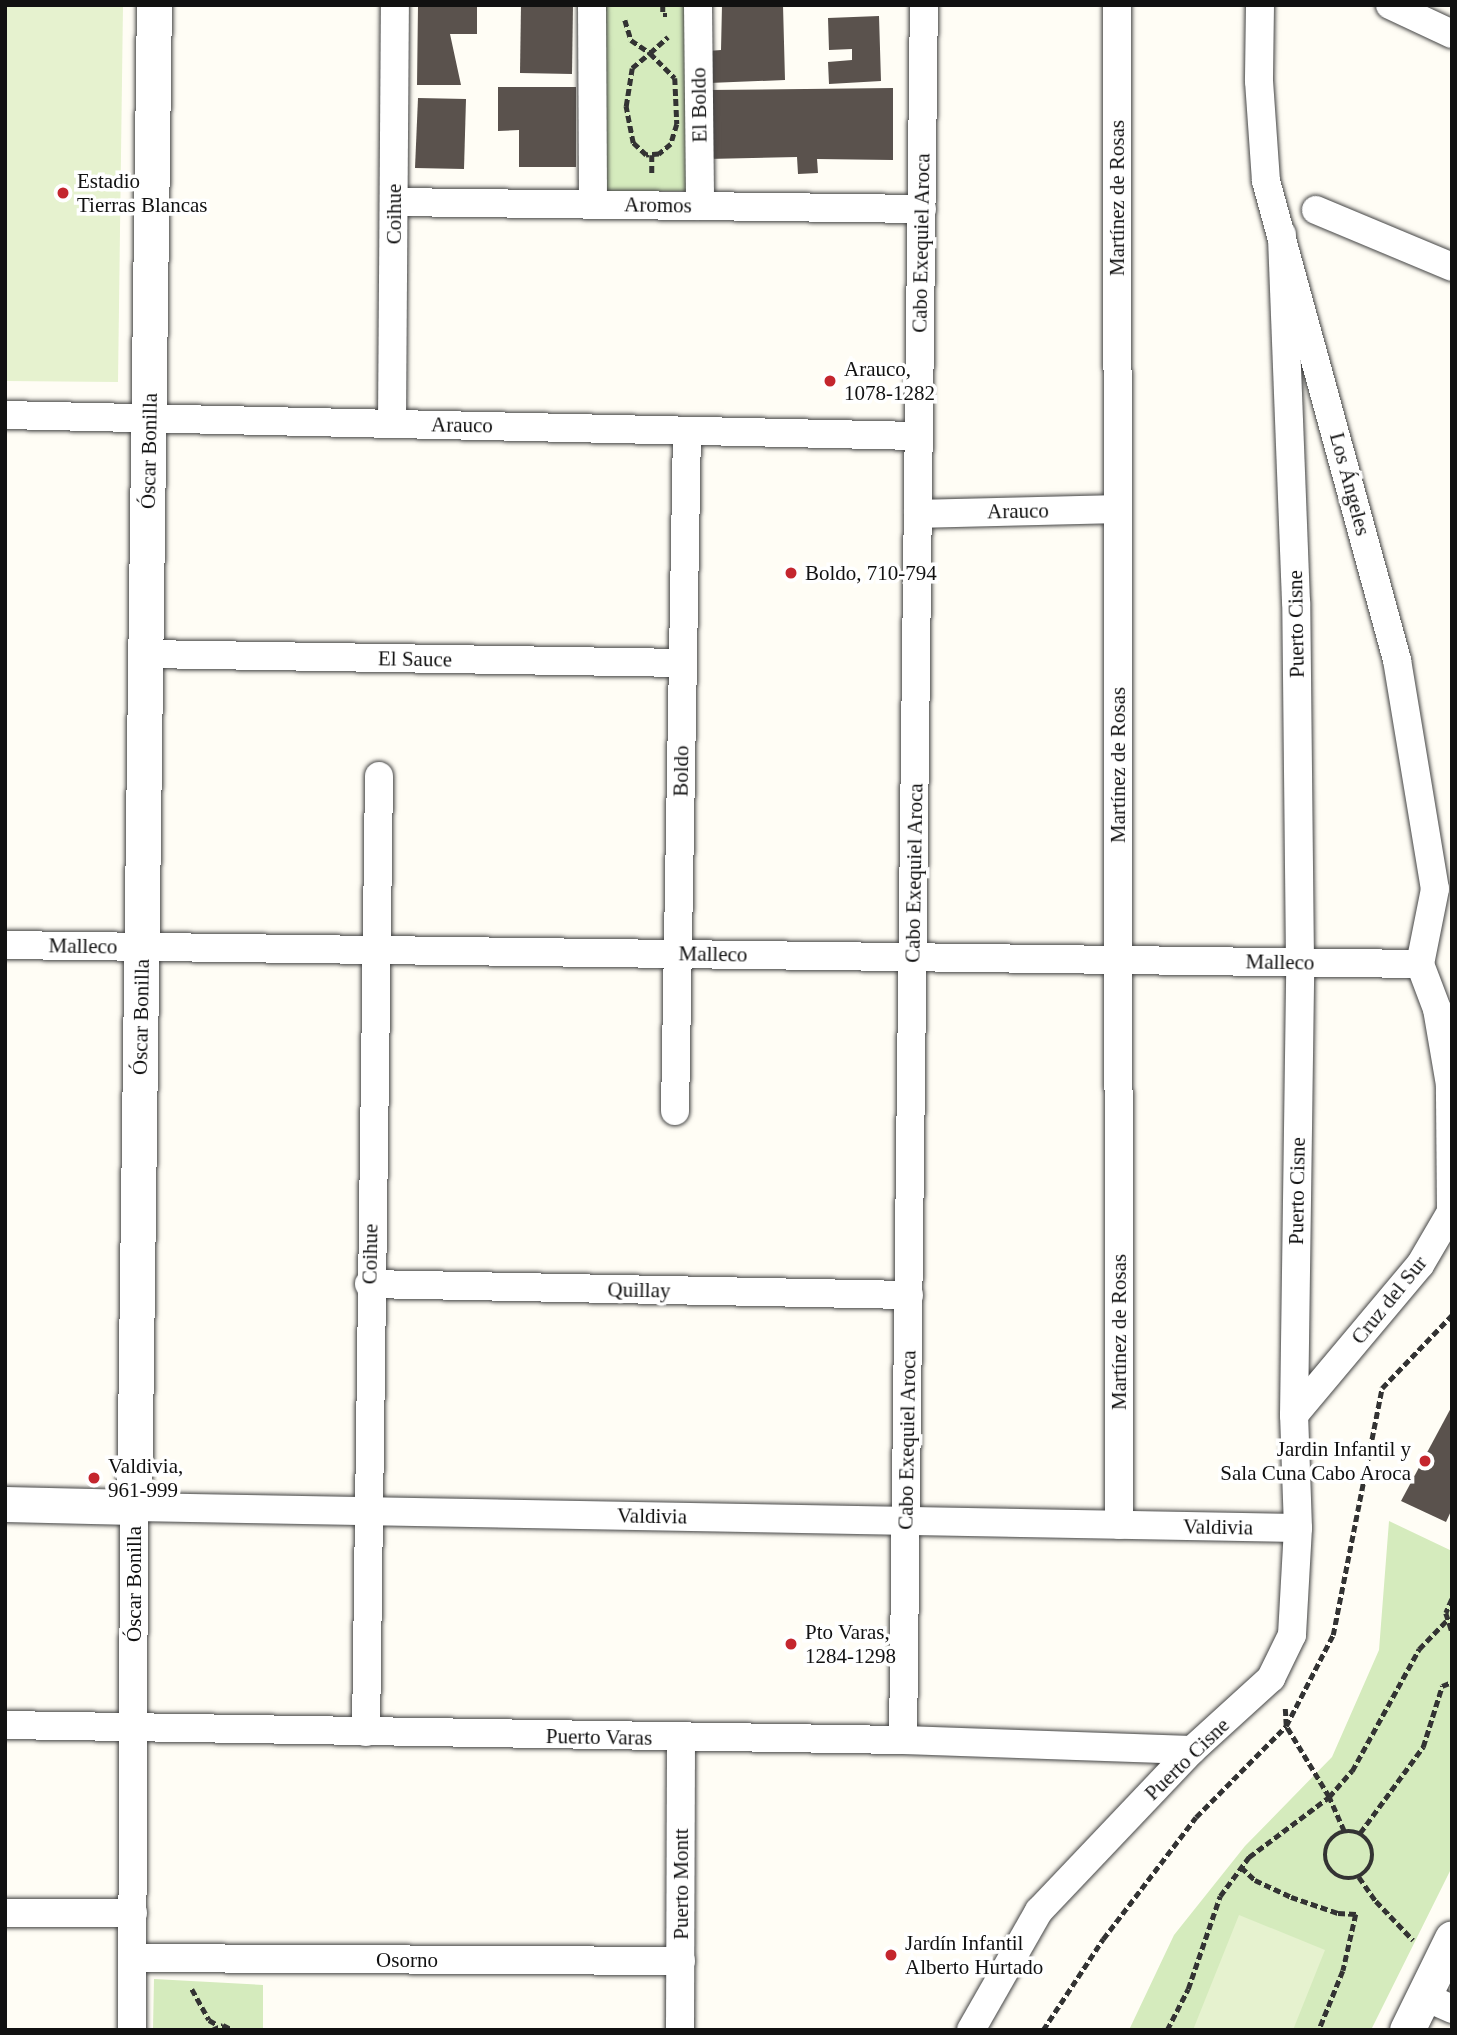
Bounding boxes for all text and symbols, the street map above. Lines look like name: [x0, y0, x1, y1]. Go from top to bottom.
street label: El Boldo: [686, 67, 712, 143]
street label: Martínez de Rosas: [1104, 120, 1130, 276]
street label: Cabo Exequiel Aroca: [907, 152, 935, 334]
place label: Estadio Tierras Blancas: [77, 168, 207, 218]
street label: Coihue: [381, 184, 407, 244]
marker: Estadio Tierras Blancas: [55, 185, 71, 201]
street label: Aromos: [624, 192, 692, 218]
place label: Arauco, 1078-1282: [844, 356, 935, 406]
marker: Arauco, 1078-1282: [822, 373, 838, 389]
street label: Óscar Bonilla: [135, 393, 163, 509]
street label: Arauco: [431, 412, 493, 438]
street label: Los Ángeles: [1324, 430, 1376, 538]
street label: Arauco: [987, 498, 1049, 524]
place label: Boldo, 710-794: [805, 560, 937, 586]
marker: Boldo, 710-794: [783, 565, 799, 581]
street label: Puerto Cisne: [1282, 570, 1310, 678]
street label: El Sauce: [378, 646, 452, 672]
street label: Martínez de Rosas: [1105, 687, 1131, 843]
street label: Boldo: [668, 745, 694, 797]
street label: Cabo Exequiel Aroca: [900, 782, 928, 964]
street label: Malleco: [48, 933, 118, 959]
street label: Malleco: [678, 941, 748, 967]
street label: Malleco: [1245, 949, 1315, 975]
street label: Óscar Bonilla: [127, 959, 155, 1075]
street label: Puerto Cisne: [1283, 1137, 1311, 1245]
street label: Coihue: [357, 1223, 383, 1285]
street label: Cruz del Sur: [1346, 1251, 1432, 1349]
street label: Martínez de Rosas: [1106, 1254, 1132, 1410]
street label: Quillay: [607, 1277, 671, 1303]
street label: Cabo Exequiel Aroca: [893, 1349, 921, 1531]
place label: Jardin Infantil y Sala Cuna Cabo Aroca: [1219, 1436, 1411, 1486]
place label: Valdivia, 961-999: [108, 1453, 183, 1503]
marker: Jardin Infantil y Sala Cuna Cabo Aroca: [1417, 1453, 1433, 1469]
marker: Valdivia, 961-999: [86, 1470, 102, 1486]
street label: Valdivia: [617, 1503, 687, 1529]
street label: Valdivia: [1183, 1514, 1253, 1540]
street label: Óscar Bonilla: [121, 1526, 147, 1642]
place label: Pto Varas, 1284-1298: [805, 1619, 896, 1669]
marker: Pto Varas, 1284-1298: [783, 1636, 799, 1652]
street label: Puerto Cisne: [1139, 1712, 1235, 1806]
street label: Puerto Varas: [545, 1723, 653, 1751]
street label: Puerto Montt: [668, 1828, 694, 1940]
place label: Jardín Infantil Alberto Hurtado: [905, 1930, 1043, 1980]
street label: Osorno: [376, 1947, 438, 1973]
marker: Jardín Infantil Alberto Hurtado: [883, 1947, 899, 1963]

